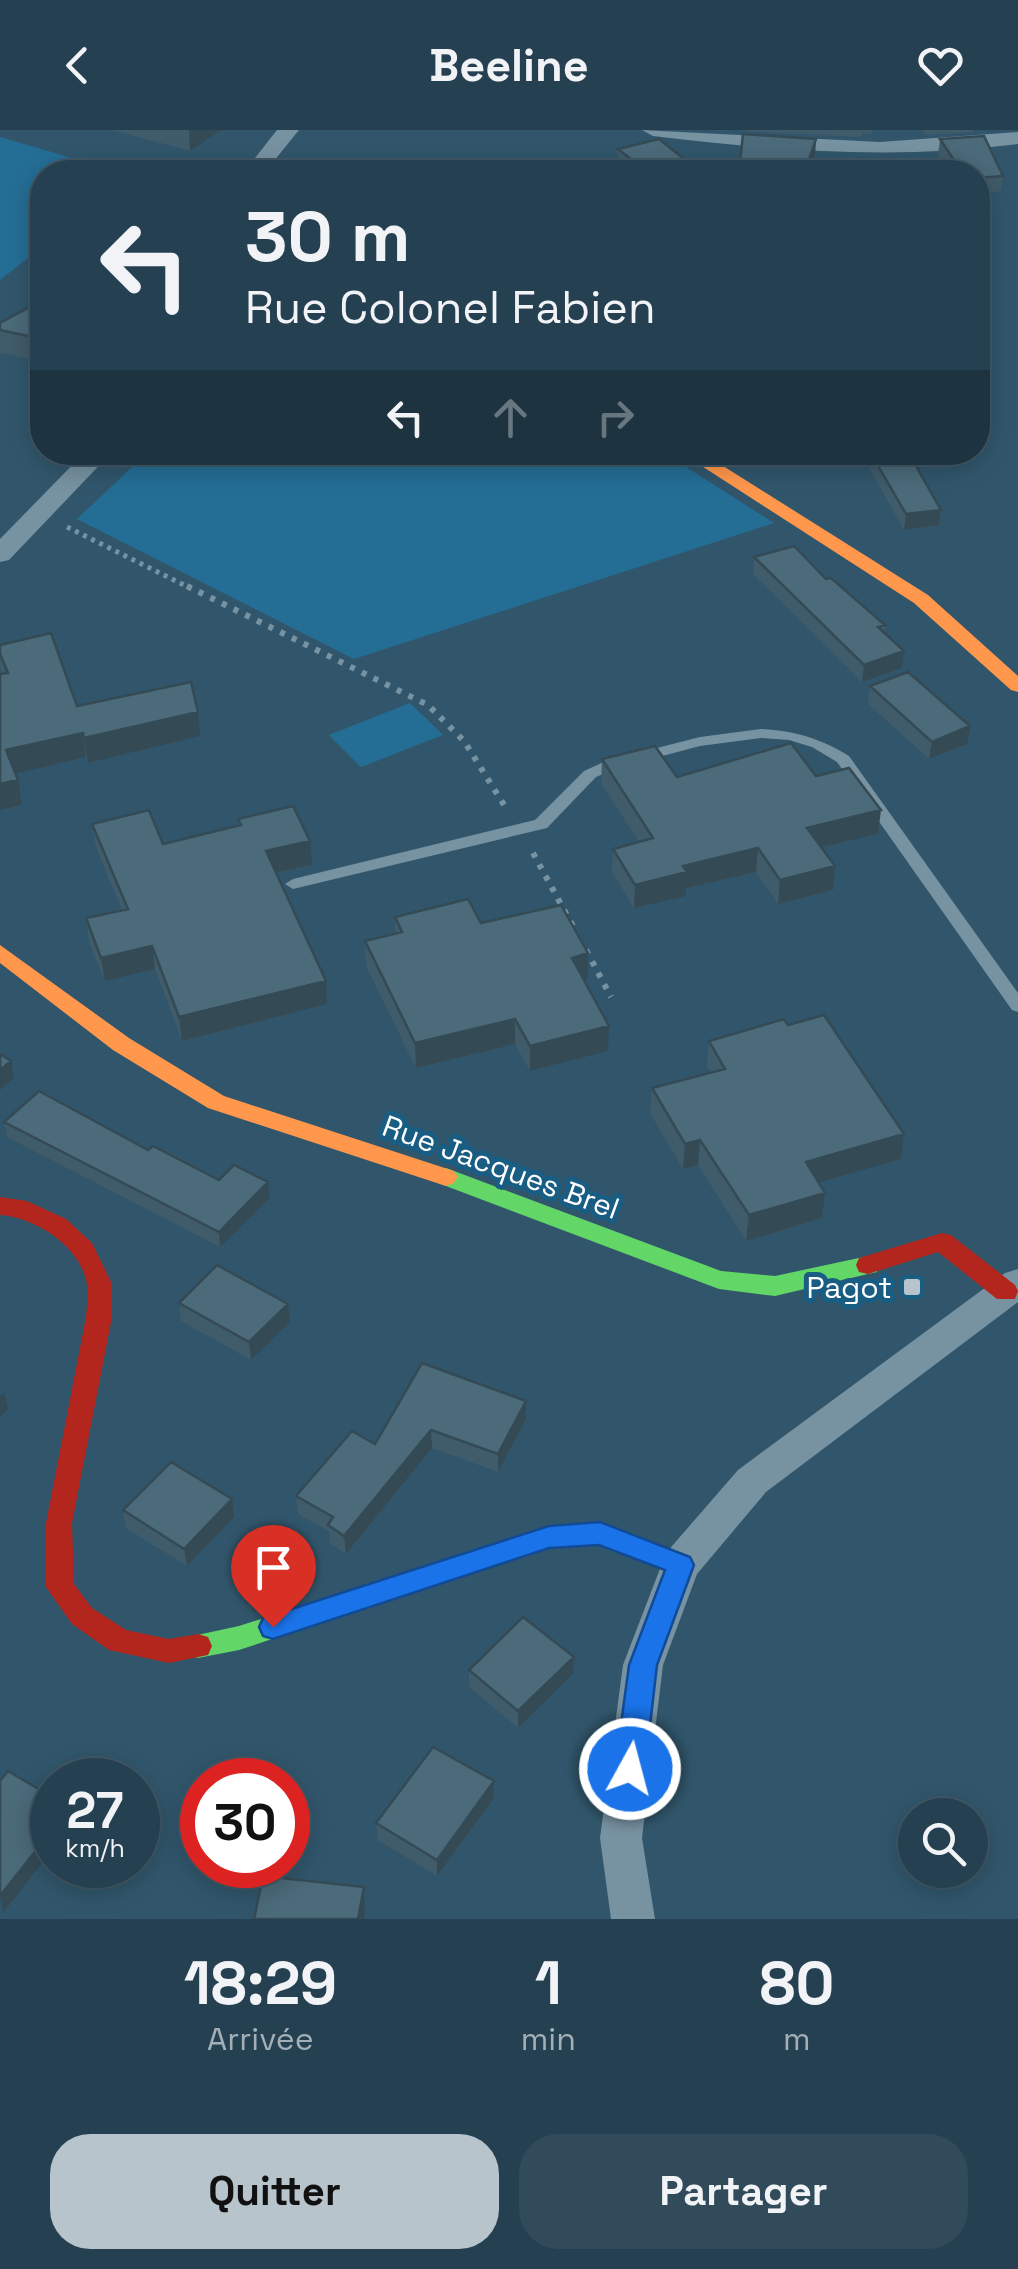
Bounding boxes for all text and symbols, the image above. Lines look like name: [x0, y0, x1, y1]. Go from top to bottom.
text: Beeline: [429, 37, 589, 94]
icon: back: [50, 38, 105, 93]
icon: heart: [913, 38, 968, 93]
text: 30 m: [245, 192, 410, 281]
icon: left: [80, 200, 210, 330]
text: Rue Colonel Fabien: [245, 279, 656, 336]
icon: left: [378, 390, 433, 445]
icon: ahead: [483, 390, 538, 445]
icon: right: [588, 390, 643, 445]
street label: Rue Jacques Brel: [377, 1106, 625, 1228]
place label: Pagot: [806, 1268, 892, 1307]
marker: Pagot: [901, 1276, 923, 1298]
pin: [231, 1525, 316, 1628]
icon: arrive: [246, 1540, 301, 1595]
position arrow: [578, 1717, 682, 1821]
speed limit sign: 30: [180, 1758, 310, 1888]
text: 27: [67, 1779, 123, 1843]
map controls: [898, 1798, 988, 1888]
button: search: [898, 1798, 988, 1888]
text: km/h: [65, 1832, 125, 1864]
text: 18:29: [184, 1945, 337, 2022]
text: 1: [535, 1945, 562, 2022]
text: 80: [759, 1945, 834, 2022]
text: Arrivée: [207, 2019, 314, 2059]
text: min: [521, 2019, 576, 2059]
text: m: [783, 2019, 811, 2059]
button: Quitter: [50, 2134, 499, 2249]
button: Partager: [519, 2134, 968, 2249]

